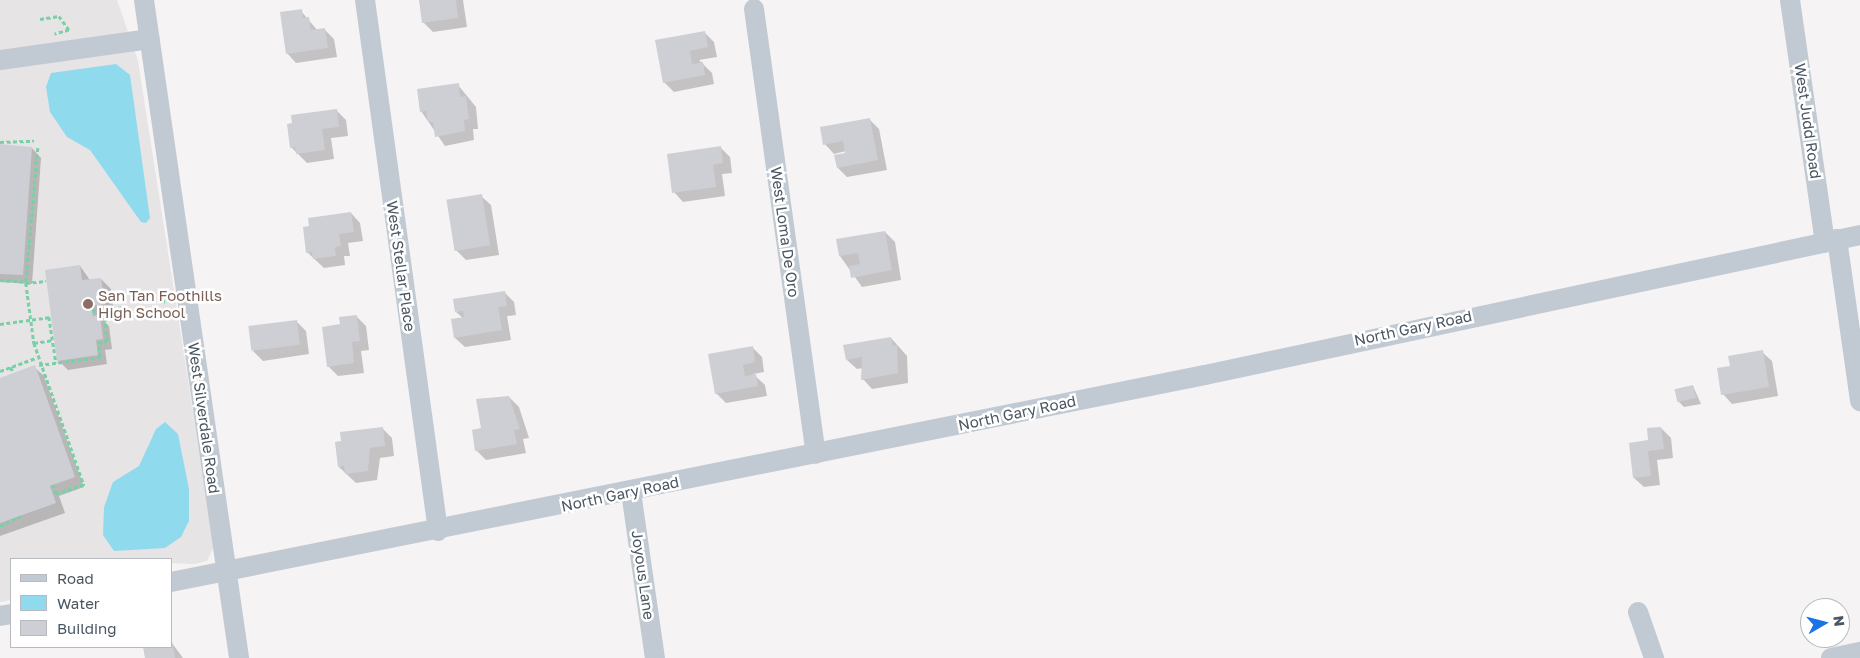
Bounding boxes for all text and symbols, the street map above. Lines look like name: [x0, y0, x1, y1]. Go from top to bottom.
street label: West Judd Road: [1791, 62, 1825, 180]
street label: West Loma De Oro: [767, 165, 803, 299]
street label: West Stellar Place: [383, 199, 419, 333]
place label: San Tan Foothills High School: [98, 286, 222, 321]
marker: San Tan Foothills High School: [82, 298, 94, 310]
street label: North Gary Road: [1353, 307, 1473, 349]
street label: West Silverdale Road: [184, 341, 224, 495]
street label: North Gary Road: [957, 392, 1077, 434]
street label: North Gary Road: [560, 473, 680, 515]
street label: Joyous Lane: [628, 529, 658, 621]
legend: [10, 558, 172, 648]
text: Road: [57, 569, 94, 587]
text: Water: [57, 594, 100, 612]
north arrow: [1800, 598, 1850, 648]
text: N: [1830, 615, 1849, 627]
text: Building: [57, 619, 117, 637]

